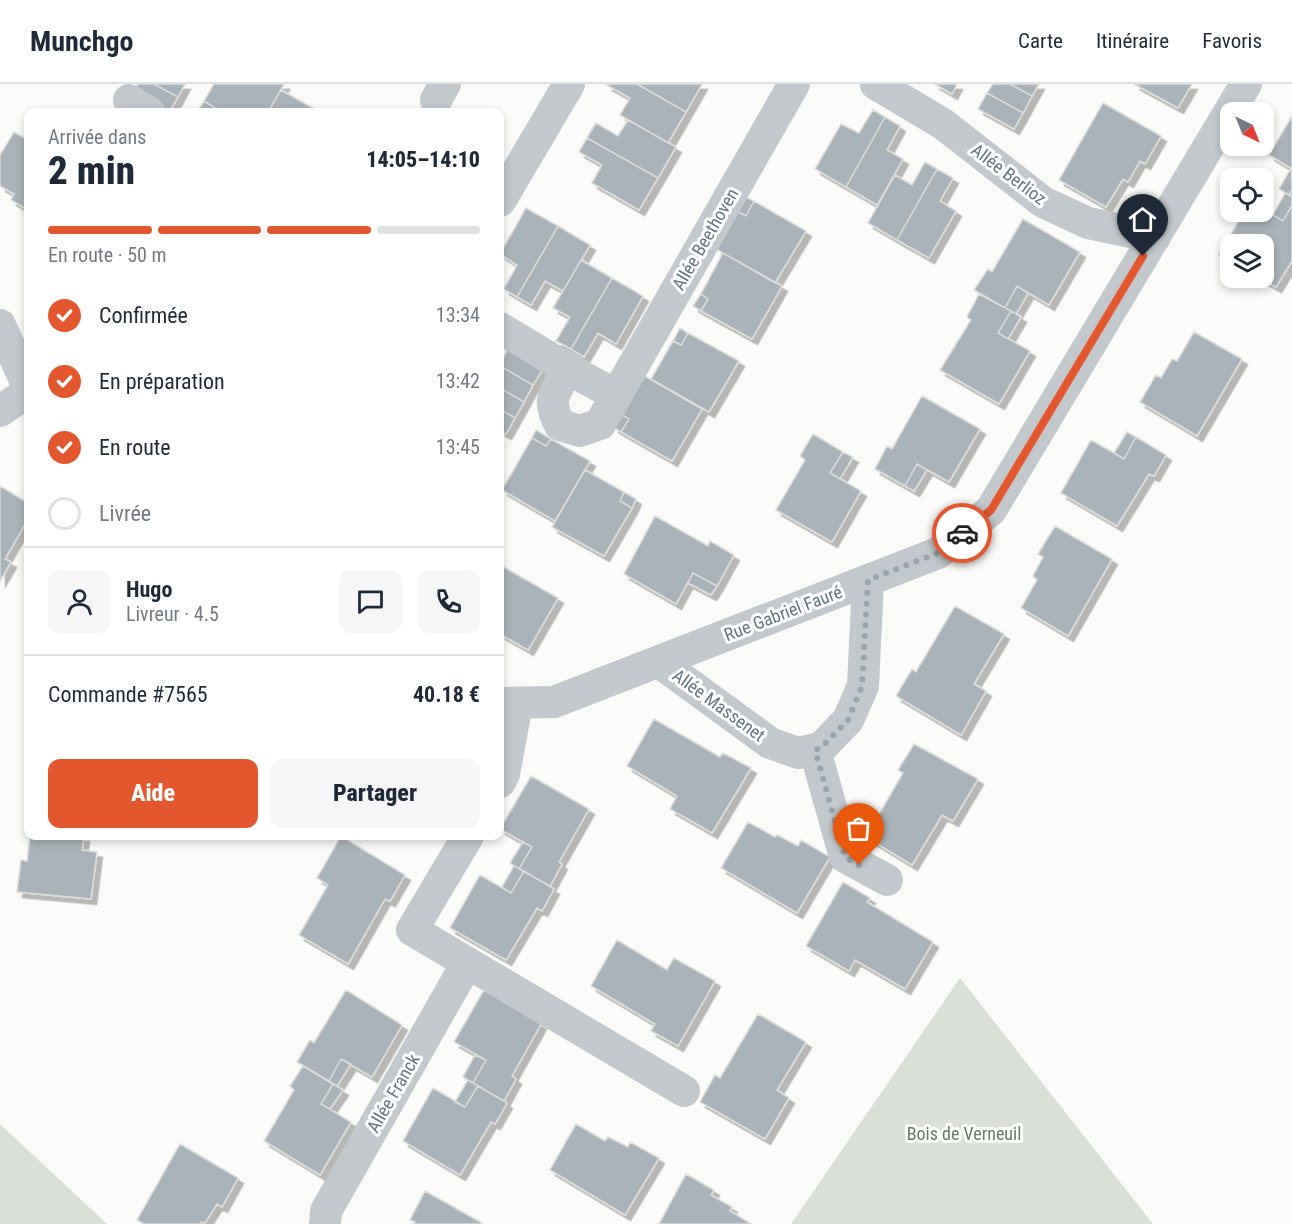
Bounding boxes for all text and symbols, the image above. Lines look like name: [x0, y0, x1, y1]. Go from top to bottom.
text: Munchgo: [30, 25, 133, 58]
text: Carte: [1018, 29, 1063, 53]
text: Itinéraire: [1096, 29, 1169, 53]
text: Favoris: [1202, 29, 1262, 53]
north arrow: [1220, 102, 1274, 156]
map controls: [1220, 102, 1274, 288]
text: Arrivée dans: [48, 125, 146, 149]
street label: Allée Berlioz: [967, 139, 1051, 209]
text: 14:05–14:10: [366, 147, 480, 172]
text: 2 min: [48, 148, 135, 194]
button: locate: [1220, 168, 1274, 222]
street label: Allée Beethoven: [667, 184, 743, 294]
pin: [1117, 194, 1168, 256]
icon: home: [1126, 203, 1159, 236]
button: layers: [1220, 234, 1274, 288]
text: En route · 50 m: [48, 243, 167, 267]
icon: check: [48, 299, 81, 332]
text: Confirmée: [99, 303, 188, 328]
text: 13:34: [436, 303, 480, 327]
icon: check: [48, 365, 81, 398]
text: En préparation: [99, 369, 225, 394]
text: 13:42: [436, 369, 480, 393]
icon: check: [48, 431, 81, 464]
text: En route: [99, 435, 171, 460]
text: 13:45: [436, 435, 480, 459]
text: Livrée: [99, 501, 151, 526]
courier: [932, 503, 992, 563]
icon: car: [946, 517, 979, 550]
button: person: [48, 570, 111, 633]
button: chat: [339, 570, 402, 633]
button: phone: [417, 570, 480, 633]
text: Hugo: [126, 577, 172, 602]
street label: Rue Gabriel Fauré: [721, 581, 845, 645]
text: Livreur · 4.5: [126, 602, 219, 626]
street label: Allée Massenet: [669, 664, 769, 746]
text: Commande #7565: [48, 682, 208, 707]
text: 40.18 €: [413, 682, 480, 707]
button: Aide: [48, 759, 258, 828]
button: Partager: [270, 759, 480, 828]
pin: [833, 803, 884, 865]
icon: bag: [842, 812, 875, 845]
street label: Allée Franck: [362, 1050, 424, 1136]
park label: Bois de Verneuil: [907, 1123, 1021, 1144]

